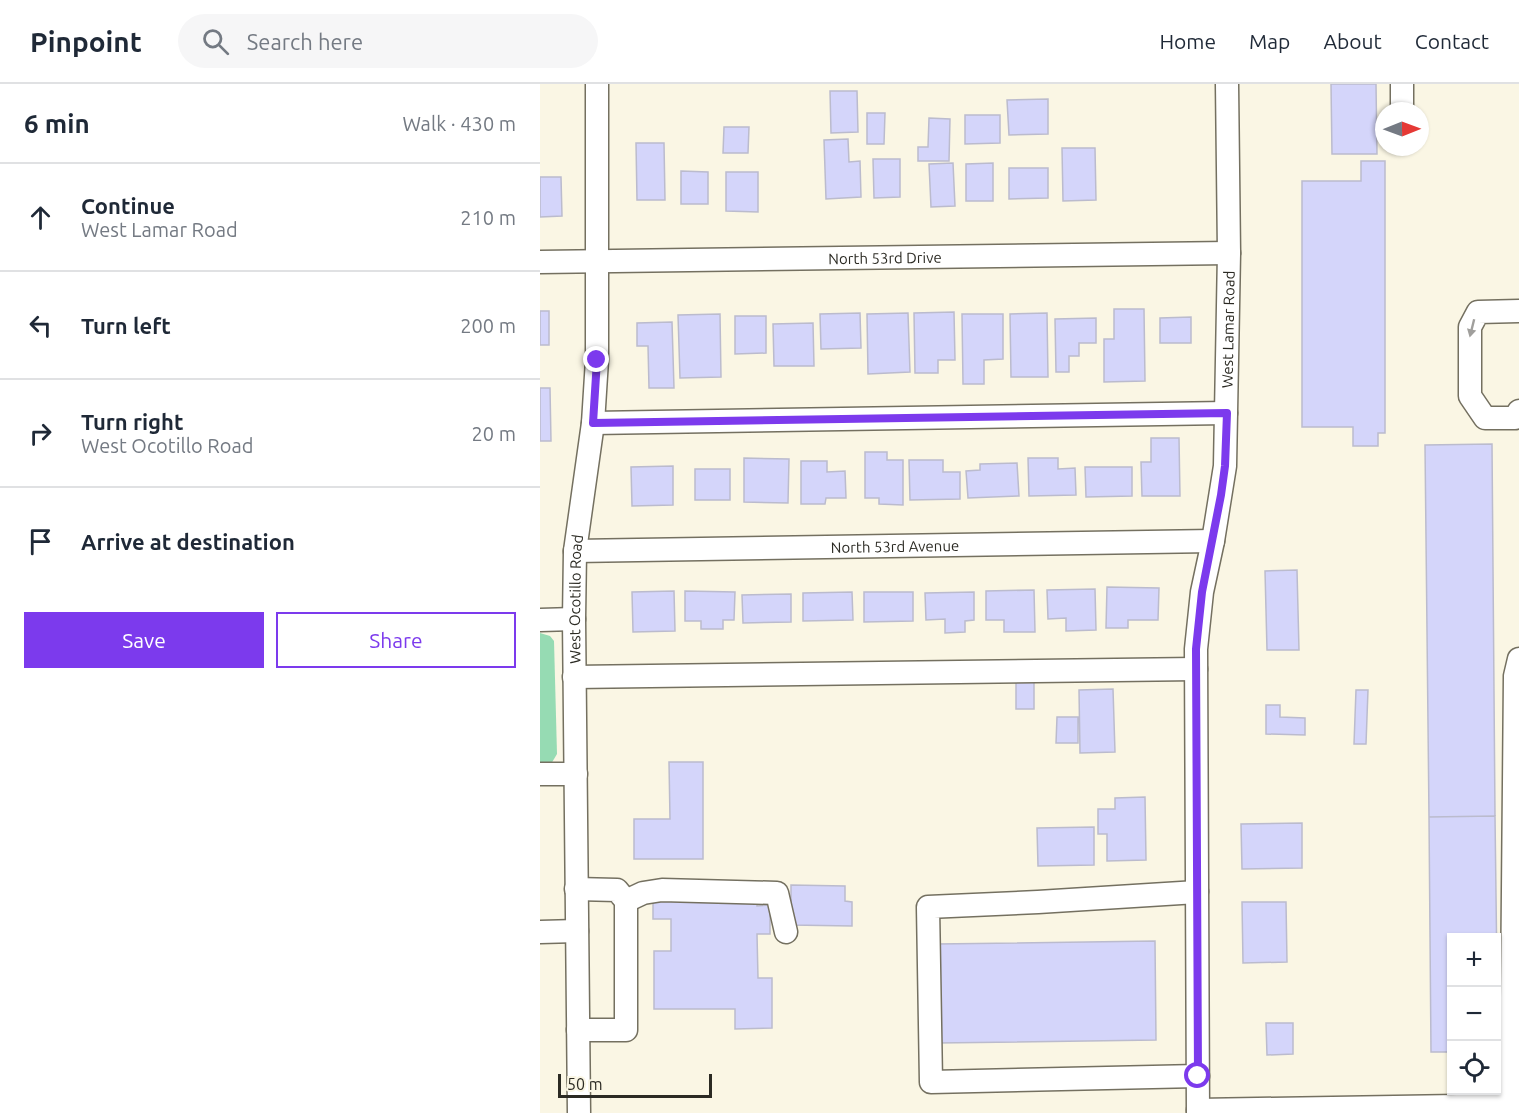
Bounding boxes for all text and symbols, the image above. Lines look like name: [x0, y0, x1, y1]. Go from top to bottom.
search box: [178, 14, 598, 68]
icon: search: [199, 25, 232, 58]
text: Pinpoint: [30, 26, 142, 57]
text: Search here: [247, 29, 363, 54]
text: Home: [1159, 29, 1216, 53]
text: Map: [1249, 29, 1290, 53]
text: About: [1323, 29, 1382, 53]
text: Contact: [1415, 29, 1489, 53]
north arrow: [1375, 102, 1429, 156]
text: 6 min: [24, 109, 90, 138]
text: Walk · 430 m: [403, 112, 516, 135]
text: Continue: [81, 193, 175, 218]
icon: ahead: [24, 201, 57, 234]
text: 210 m: [460, 206, 516, 229]
text: West Lamar Road: [81, 218, 238, 241]
street label: North 53rd Drive: [828, 248, 942, 267]
street label: West Lamar Road: [1218, 271, 1237, 388]
icon: left: [24, 309, 57, 342]
text: Turn left: [81, 313, 171, 338]
text: 200 m: [460, 314, 516, 337]
one-way arrow: [1467, 319, 1477, 337]
route end: [583, 346, 609, 372]
text: Turn right: [81, 409, 183, 434]
icon: right: [24, 417, 57, 450]
text: 20 m: [472, 422, 516, 445]
text: West Ocotillo Road: [81, 434, 253, 457]
icon: arrive: [24, 525, 57, 558]
text: Arrive at destination: [81, 529, 295, 554]
street label: West Ocotillo Road: [565, 533, 586, 664]
street label: North 53rd Avenue: [831, 536, 959, 555]
button: Save: [24, 612, 264, 668]
button: Share: [276, 612, 516, 668]
map controls: [1447, 933, 1501, 1095]
button: +: [1447, 933, 1501, 987]
button: −: [1447, 987, 1501, 1041]
button: locate: [1447, 1041, 1501, 1095]
route start: [1184, 1062, 1210, 1088]
scale bar: [558, 1071, 712, 1098]
text: 50 m: [567, 1075, 603, 1093]

